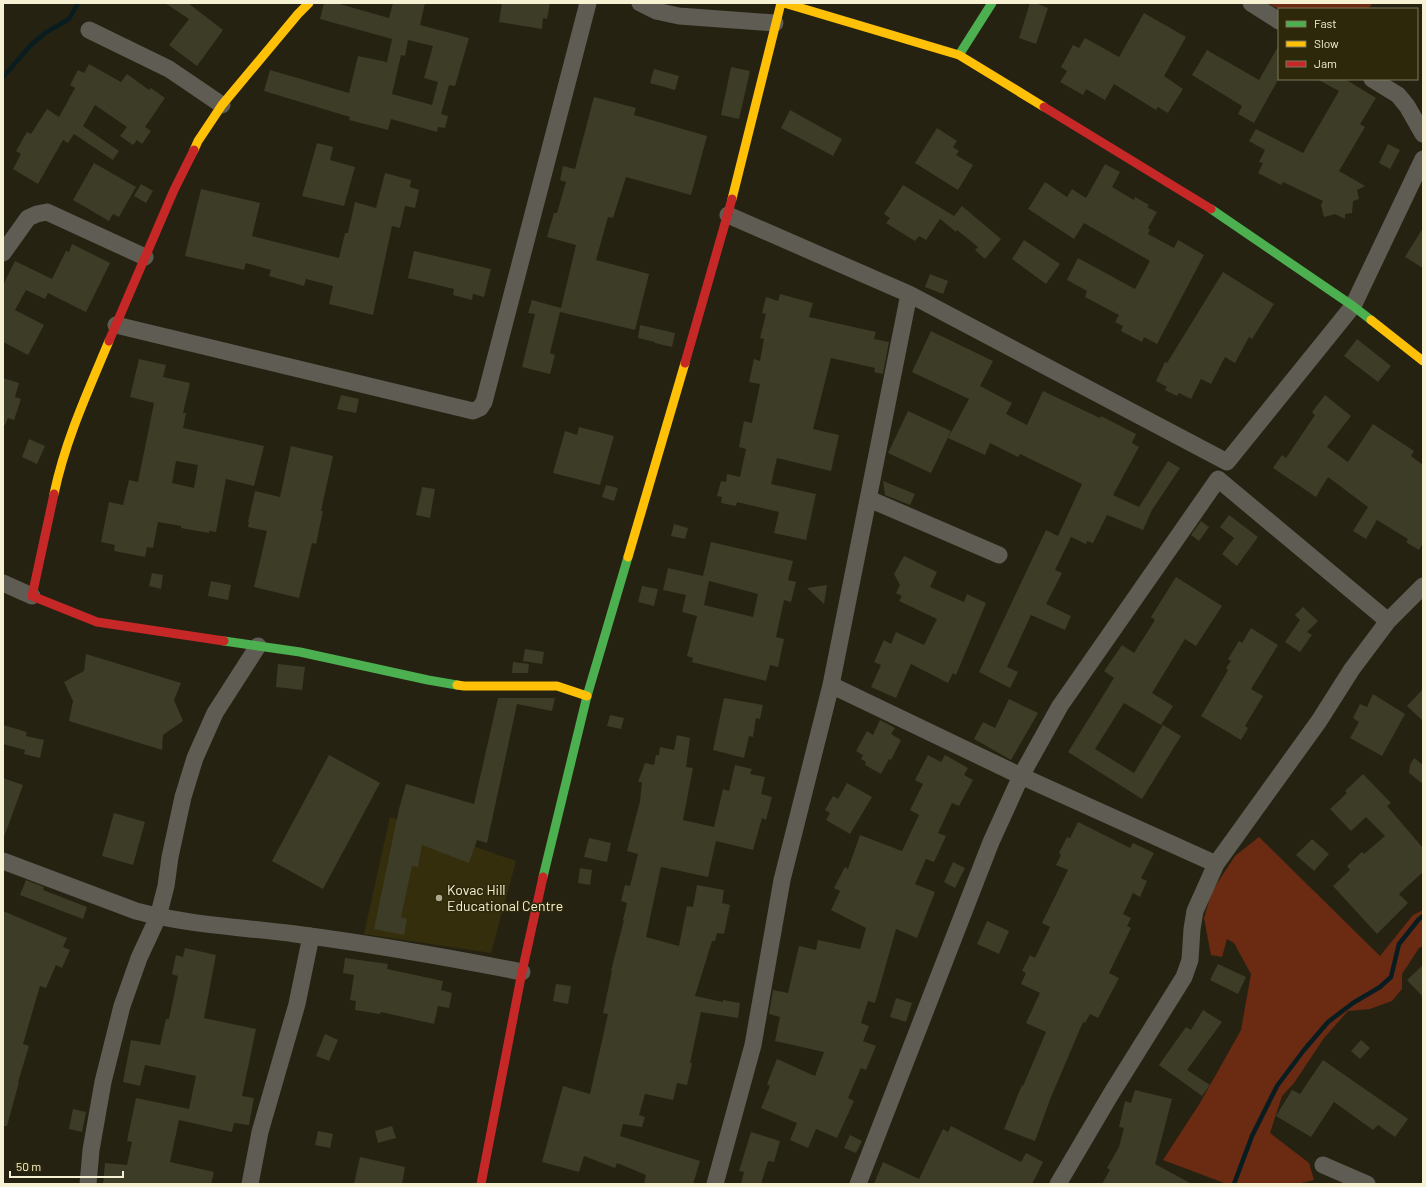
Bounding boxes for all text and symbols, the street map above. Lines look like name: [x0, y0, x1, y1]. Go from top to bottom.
legend: [1278, 8, 1418, 80]
text: Fast: [1314, 16, 1337, 30]
text: Slow: [1314, 36, 1339, 50]
text: Jam: [1314, 56, 1337, 70]
place label: Kovac Hill Educational Centre: [447, 881, 563, 914]
marker: Kovac Hill Educational Centre: [434, 893, 444, 903]
scale bar: [10, 1153, 123, 1179]
text: 50 m: [16, 1159, 41, 1173]

